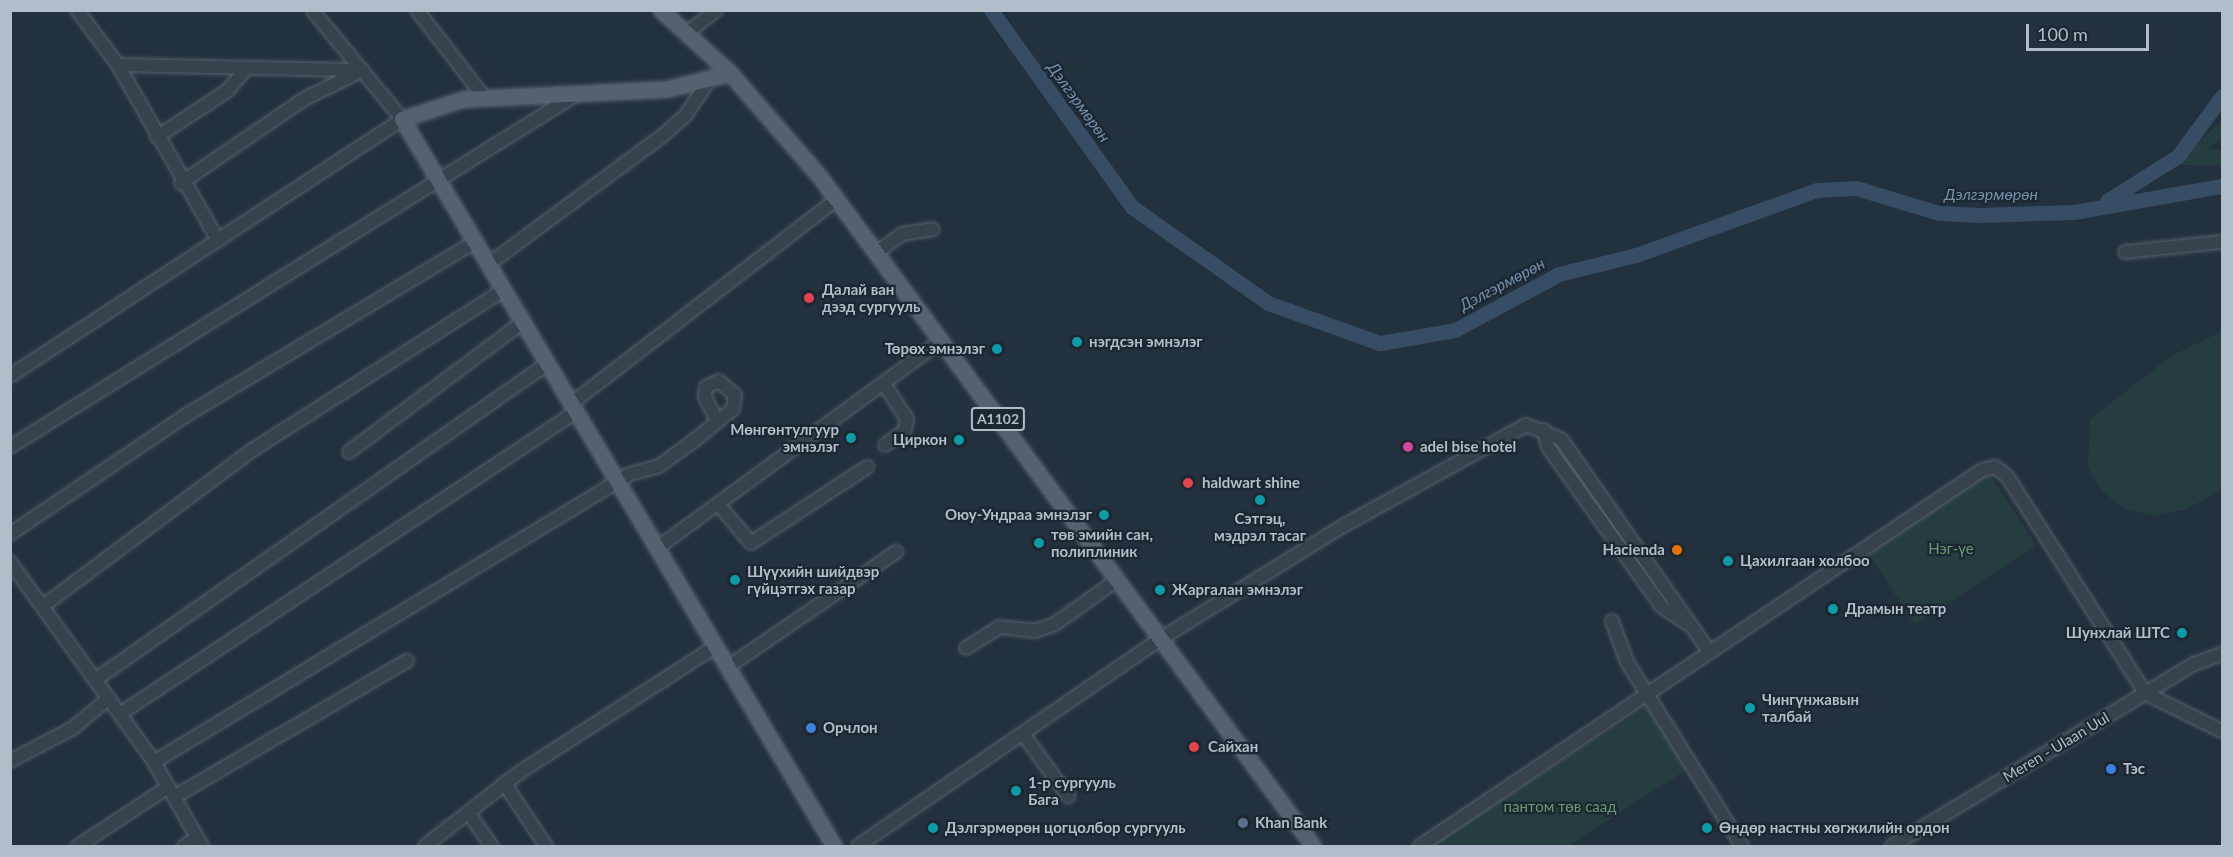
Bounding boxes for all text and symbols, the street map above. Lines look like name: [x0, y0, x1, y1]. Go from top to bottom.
scale bar: [2029, 12, 2152, 50]
text: 100 m: [2037, 23, 2088, 45]
water label: Дэлгэрмөрөн: [1044, 58, 1114, 146]
water label: Дэлгэрмөрөн: [1944, 184, 2038, 204]
water label: Дэлгэрмөрөн: [1456, 253, 1548, 315]
place label: Далай ван дээд сургууль: [822, 280, 920, 315]
marker: Далай ван дээд сургууль: [800, 289, 818, 307]
place label: нэгдсэн эмнэлэг: [1089, 333, 1203, 351]
marker: нэгдсэн эмнэлэг: [1070, 335, 1084, 349]
place label: Төрөх эмнэлэг: [885, 340, 985, 358]
marker: Төрөх эмнэлэг: [990, 342, 1004, 356]
road number: A1102: [970, 408, 1026, 430]
place label: Мөнгөнтулгуур эмнэлэг: [730, 420, 839, 455]
marker: Мөнгөнтулгуур эмнэлэг: [844, 431, 858, 445]
place label: Циркон: [893, 431, 947, 449]
marker: Циркон: [952, 433, 966, 447]
place label: adel bise hotel: [1420, 438, 1516, 456]
marker: adel bise hotel: [1401, 440, 1415, 454]
marker: haldwart shine: [1179, 474, 1197, 492]
place label: haldwart shine: [1202, 474, 1300, 492]
marker: Сэтгэц, мэдрэл тасаг: [1253, 493, 1267, 507]
place label: Оюу-Ундраа эмнэлэг: [945, 506, 1092, 524]
marker: Оюу-Ундраа эмнэлэг: [1097, 508, 1111, 522]
place label: Сэтгэц, мэдрэл тасаг: [1214, 509, 1306, 544]
place label: төв эмийн сан, полиплиник: [1051, 525, 1153, 560]
marker: төв эмийн сан, полиплиник: [1032, 536, 1046, 550]
park label: Нэг-үе: [1928, 540, 1974, 558]
place label: Hacienda: [1602, 541, 1665, 559]
marker: Hacienda: [1670, 543, 1684, 557]
place label: Цахилгаан холбоо: [1740, 552, 1870, 570]
marker: Цахилгаан холбоо: [1721, 554, 1735, 568]
place label: Шүүхийн шийдвэр гүйцэтгэх газар: [747, 562, 879, 597]
marker: Шүүхийн шийдвэр гүйцэтгэх газар: [728, 573, 742, 587]
place label: Жаргалан эмнэлэг: [1172, 581, 1303, 599]
marker: Жаргалан эмнэлэг: [1153, 583, 1167, 597]
place label: Драмын театр: [1845, 600, 1946, 618]
marker: Драмын театр: [1826, 602, 1840, 616]
place label: Шунхлай ШТС: [2066, 624, 2170, 642]
marker: Шунхлай ШТС: [2175, 626, 2189, 640]
place label: Чингүнжавын талбай: [1762, 690, 1859, 725]
marker: Чингүнжавын талбай: [1743, 701, 1757, 715]
street label: Meren - Ulaan Uul: [2000, 708, 2112, 786]
place label: Орчлон: [823, 719, 878, 737]
marker: Орчлон: [804, 721, 818, 735]
marker: Сайхан: [1185, 738, 1203, 756]
place label: Сайхан: [1208, 738, 1258, 756]
place label: Тэс: [2123, 760, 2145, 778]
marker: Тэс: [2104, 762, 2118, 776]
place label: 1-р сургууль Бага: [1028, 773, 1116, 808]
marker: 1-р сургууль Бага: [1009, 784, 1023, 798]
park label: пантом төв саад: [1504, 798, 1616, 816]
place label: Khan Bank: [1255, 814, 1327, 832]
marker: Khan Bank: [1236, 816, 1250, 830]
place label: Дэлгэрмөрөн цогцолбор сургууль: [945, 819, 1186, 837]
place label: Өндөр настны хөгжилийн ордон: [1719, 819, 1950, 837]
marker: Дэлгэрмөрөн цогцолбор сургууль: [926, 821, 940, 835]
marker: Өндөр настны хөгжилийн ордон: [1700, 821, 1714, 835]

